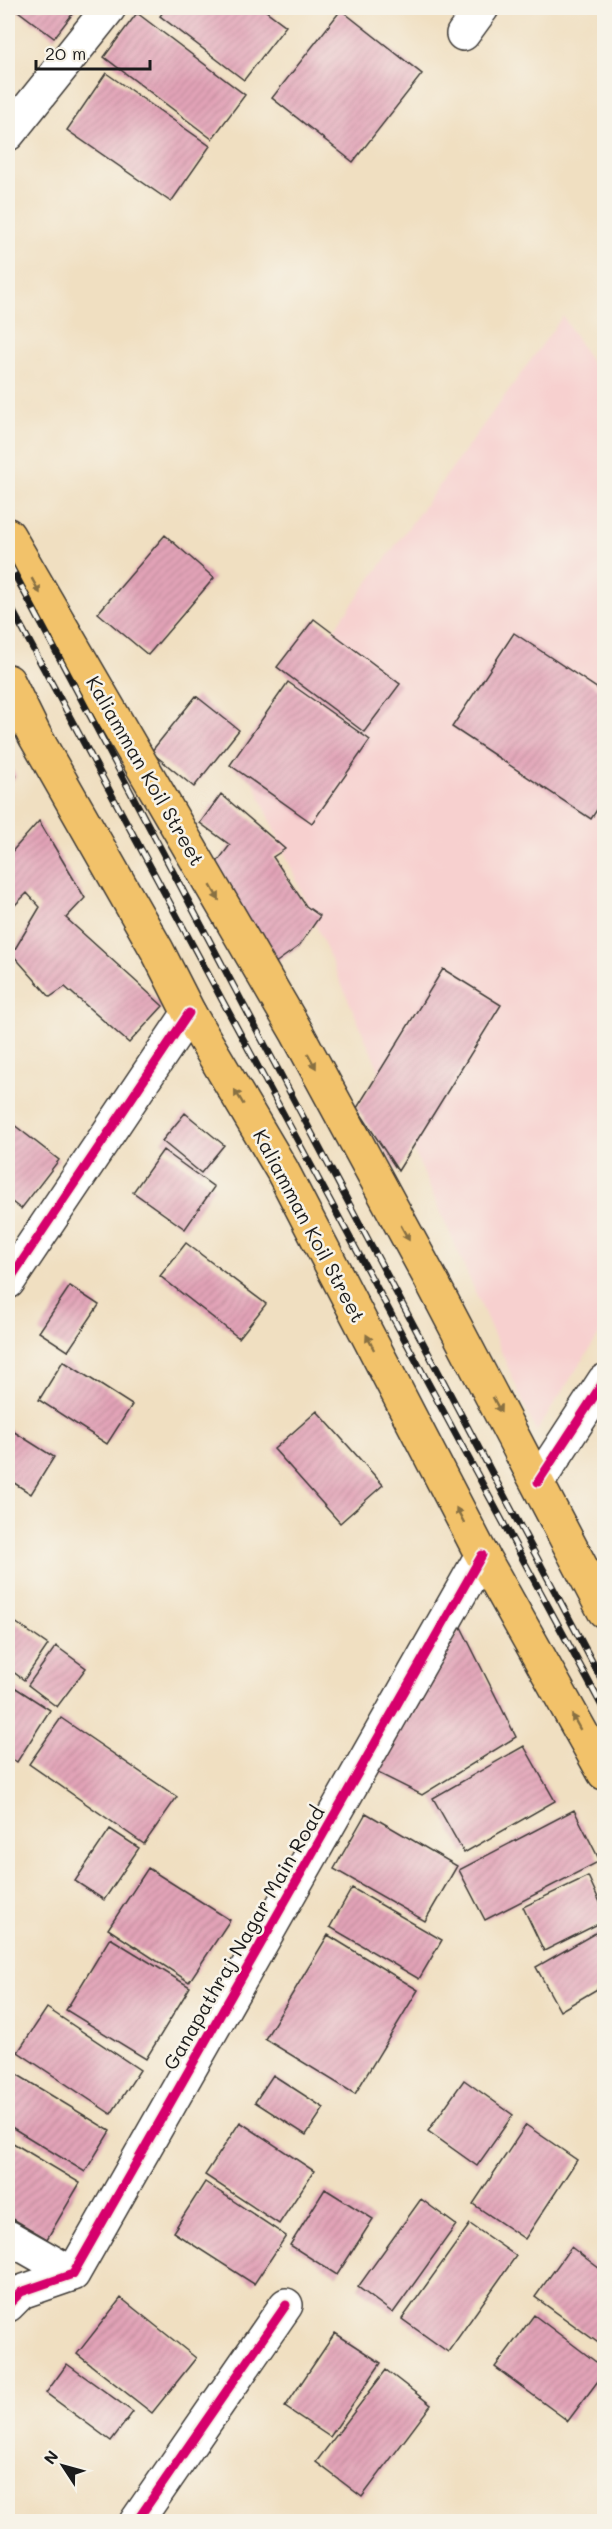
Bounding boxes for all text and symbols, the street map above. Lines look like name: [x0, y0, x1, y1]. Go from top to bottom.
scale bar: [36, 33, 150, 71]
text: 20 m: [45, 41, 86, 65]
one-way arrow: [31, 578, 41, 595]
street label: Kaliamman Koil Street: [81, 671, 211, 870]
one-way arrow: [210, 884, 220, 901]
one-way arrow: [307, 1053, 317, 1070]
one-way arrow: [234, 1088, 244, 1105]
street label: Kaliamman Koil Street: [248, 1124, 372, 1327]
one-way arrow: [400, 1225, 410, 1242]
one-way arrow: [366, 1334, 375, 1351]
one-way arrow: [492, 1397, 502, 1414]
one-way arrow: [455, 1507, 465, 1524]
one-way arrow: [571, 1713, 581, 1730]
street label: Ganapathraj Nagar Main Road: [157, 1801, 330, 2074]
north arrow: [33, 2436, 93, 2496]
text: N: [38, 2446, 63, 2468]

